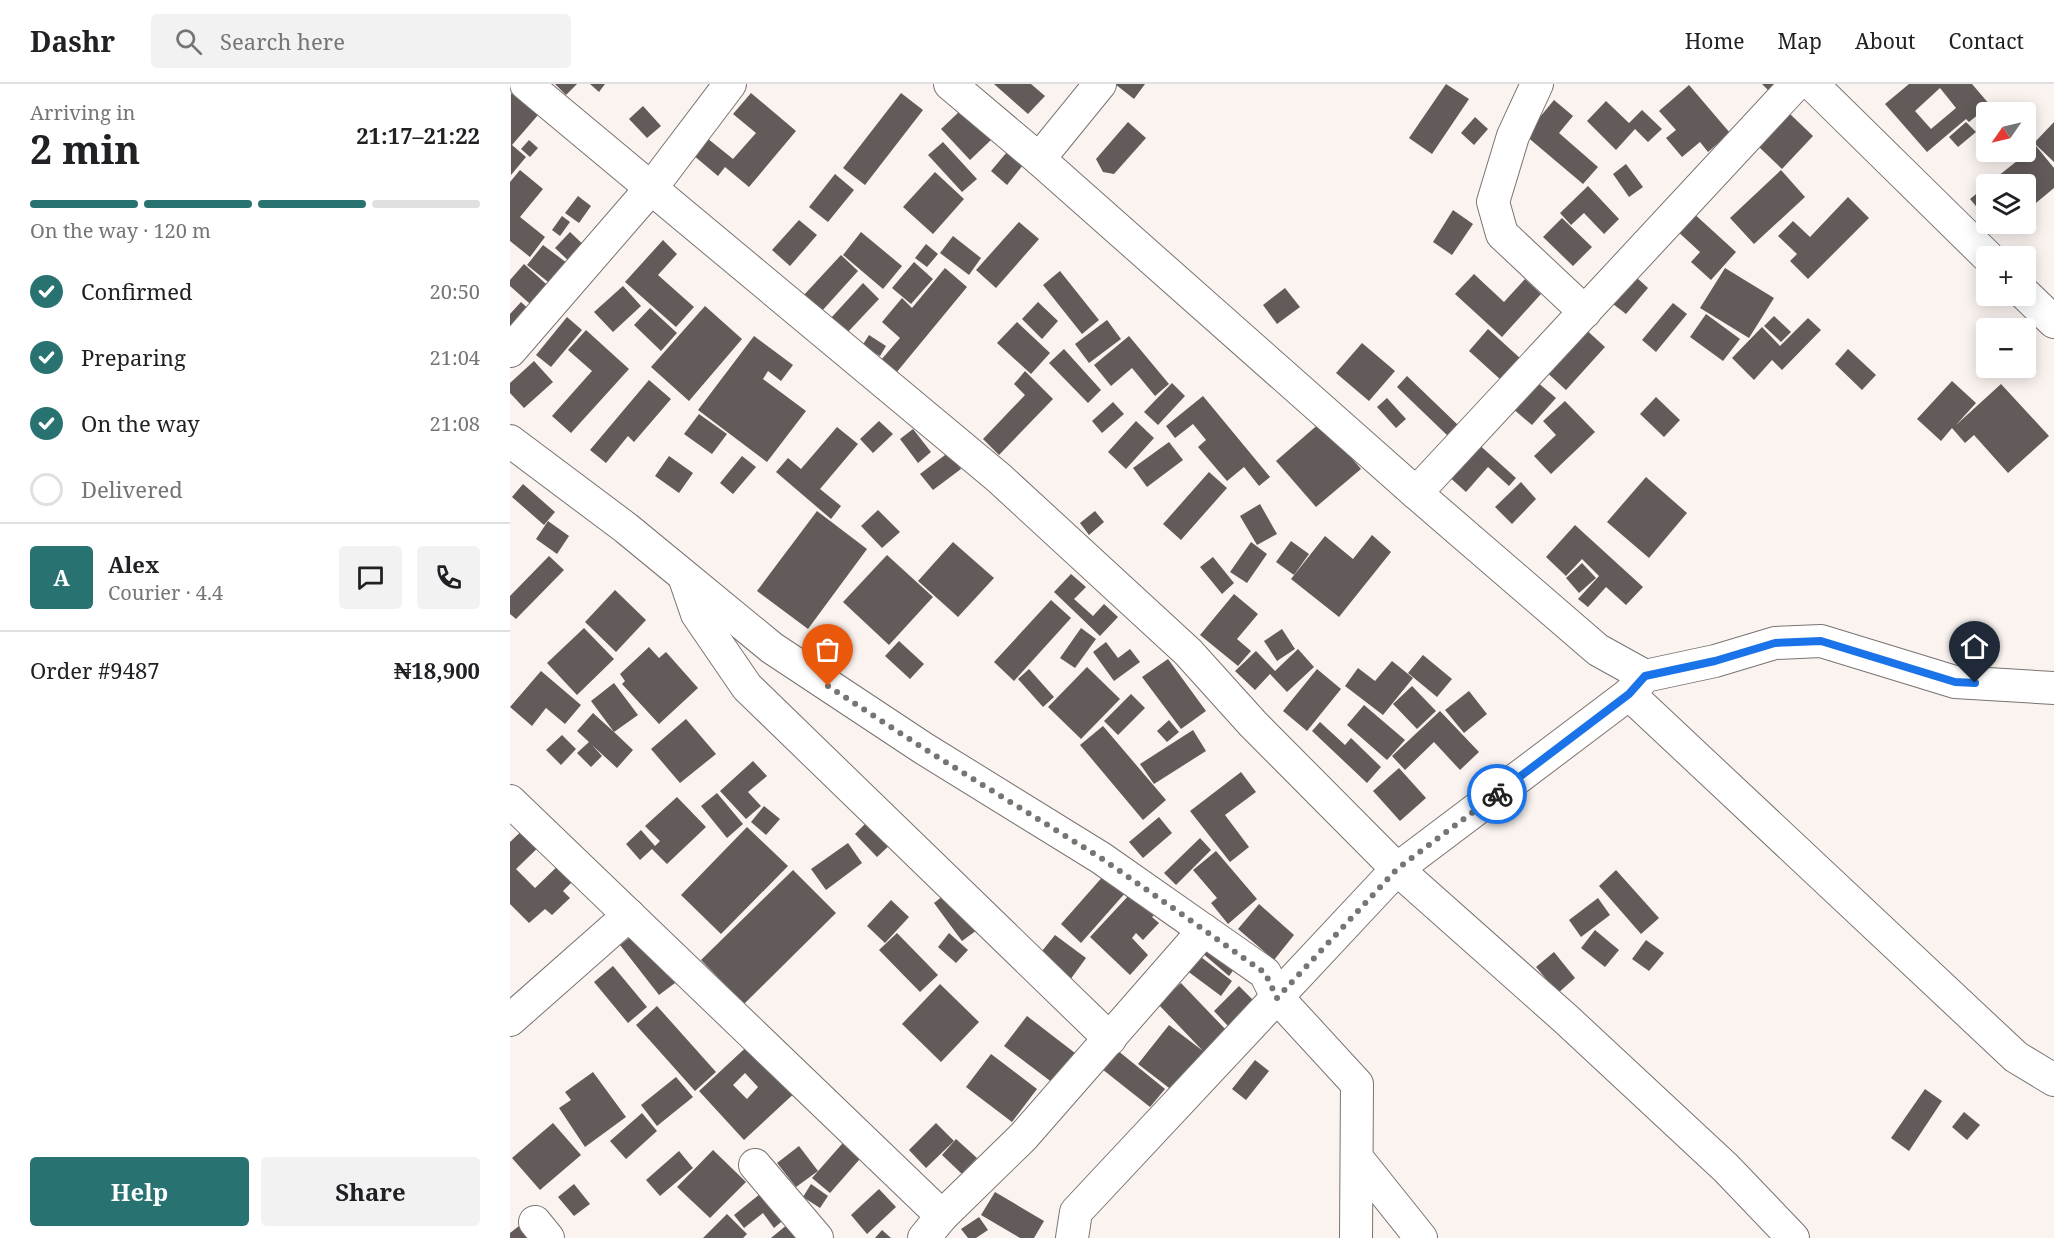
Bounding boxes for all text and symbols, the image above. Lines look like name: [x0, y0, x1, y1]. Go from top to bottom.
search box: [151, 14, 571, 68]
text: Dashr: [30, 22, 115, 60]
icon: search: [172, 25, 205, 58]
text: Search here: [220, 26, 345, 56]
text: Home: [1685, 27, 1745, 55]
text: Map: [1778, 27, 1822, 55]
text: About: [1855, 27, 1916, 55]
text: Contact: [1949, 27, 2024, 55]
text: Arriving in: [30, 99, 135, 126]
north arrow: [1976, 102, 2036, 162]
map controls: [1976, 102, 2036, 378]
text: 21:17–21:22: [356, 120, 480, 150]
text: 2 min: [30, 122, 140, 175]
button: layers: [1976, 174, 2036, 234]
text: On the way · 120 m: [30, 217, 211, 244]
button: +: [1976, 246, 2036, 306]
icon: check: [30, 275, 63, 308]
text: Confirmed: [81, 276, 192, 306]
text: 20:50: [430, 278, 480, 305]
button: −: [1976, 318, 2036, 378]
icon: check: [30, 341, 63, 374]
text: Preparing: [81, 342, 186, 372]
text: 21:04: [430, 344, 480, 371]
icon: check: [30, 407, 63, 440]
text: On the way: [81, 408, 200, 438]
text: 21:08: [430, 410, 480, 437]
text: Delivered: [81, 474, 183, 504]
button: chat: [339, 546, 402, 609]
button: phone: [417, 546, 480, 609]
text: Alex: [108, 549, 159, 579]
text: A: [53, 562, 70, 592]
text: Courier · 4.4: [108, 579, 223, 606]
pin: [1949, 621, 2000, 683]
pin: [802, 624, 853, 686]
icon: home: [1958, 630, 1991, 663]
icon: bag: [811, 633, 844, 666]
text: Order #9487: [30, 655, 160, 685]
text: ₦18,900: [394, 655, 480, 685]
courier: [1467, 764, 1527, 824]
icon: bike: [1481, 778, 1514, 811]
button: Help: [30, 1157, 249, 1226]
button: Share: [261, 1157, 480, 1226]

